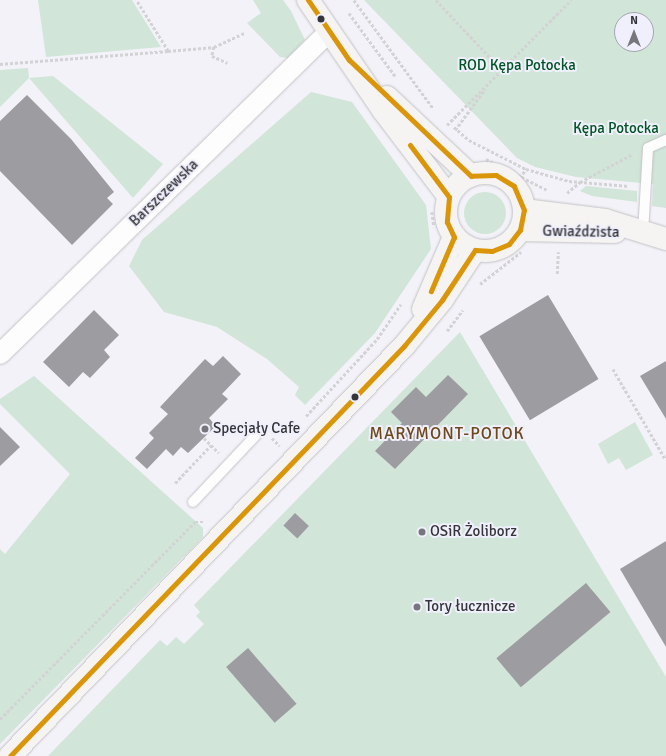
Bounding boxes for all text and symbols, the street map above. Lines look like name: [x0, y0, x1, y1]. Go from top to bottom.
north arrow: [614, 12, 654, 52]
unlabelled marker: [316, 14, 326, 24]
text: N: [630, 14, 638, 27]
park label: ROD Kępa Potocka: [458, 57, 576, 75]
park label: Kępa Potocka: [573, 120, 659, 138]
street label: Barszczewska: [126, 156, 202, 230]
street label: Gwiaździsta: [542, 222, 620, 242]
unlabelled marker: [350, 392, 360, 402]
place label: Specjały Cafe: [213, 420, 300, 438]
marker: Specjały Cafe: [200, 424, 210, 434]
district label: MARYMONT-POTOK: [369, 424, 525, 444]
place label: OSiR Żoliborz: [430, 523, 517, 541]
marker: OSiR Żoliborz: [417, 527, 427, 537]
place label: Tory łucznicze: [425, 598, 515, 616]
marker: Tory łucznicze: [412, 602, 422, 612]

